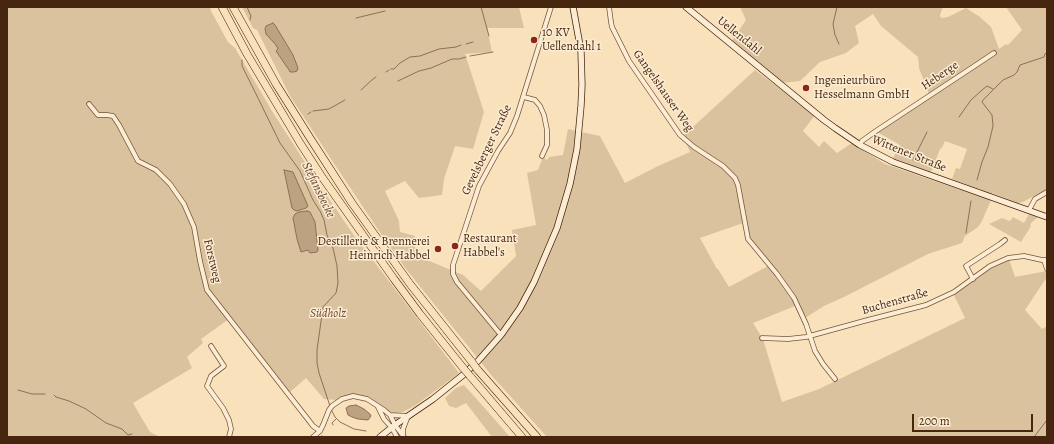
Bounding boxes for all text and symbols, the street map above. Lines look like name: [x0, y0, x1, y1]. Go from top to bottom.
street label: Uellendahl: [714, 14, 764, 58]
place label: 10 KV Uellendahl 1: [542, 26, 601, 54]
marker: 10 KV Uellendahl 1: [529, 35, 539, 45]
street label: Gangelshauser Weg: [629, 47, 697, 135]
street label: Heberge: [919, 58, 961, 94]
place label: Ingenieurbüro Hesselmann GmbH: [814, 74, 910, 102]
marker: Ingenieurbüro Hesselmann GmbH: [801, 83, 811, 93]
street label: Gevelsberger Straße: [459, 102, 515, 198]
street label: Wittener Straße: [870, 132, 948, 176]
water label: Stefansbecke: [298, 160, 338, 220]
place label: Restaurant Habbel's: [463, 232, 517, 260]
place label: Destillerie & Brennerei Heinrich Habbel: [318, 235, 430, 263]
street label: Forstweg: [200, 238, 224, 284]
marker: Restaurant Habbel's: [450, 241, 460, 251]
marker: Destillerie & Brennerei Heinrich Habbel: [433, 244, 443, 254]
street label: Buchenstraße: [860, 286, 930, 318]
park label: Südholz: [310, 307, 346, 321]
scale bar: [914, 406, 1035, 432]
text: 200 m: [919, 413, 950, 429]

